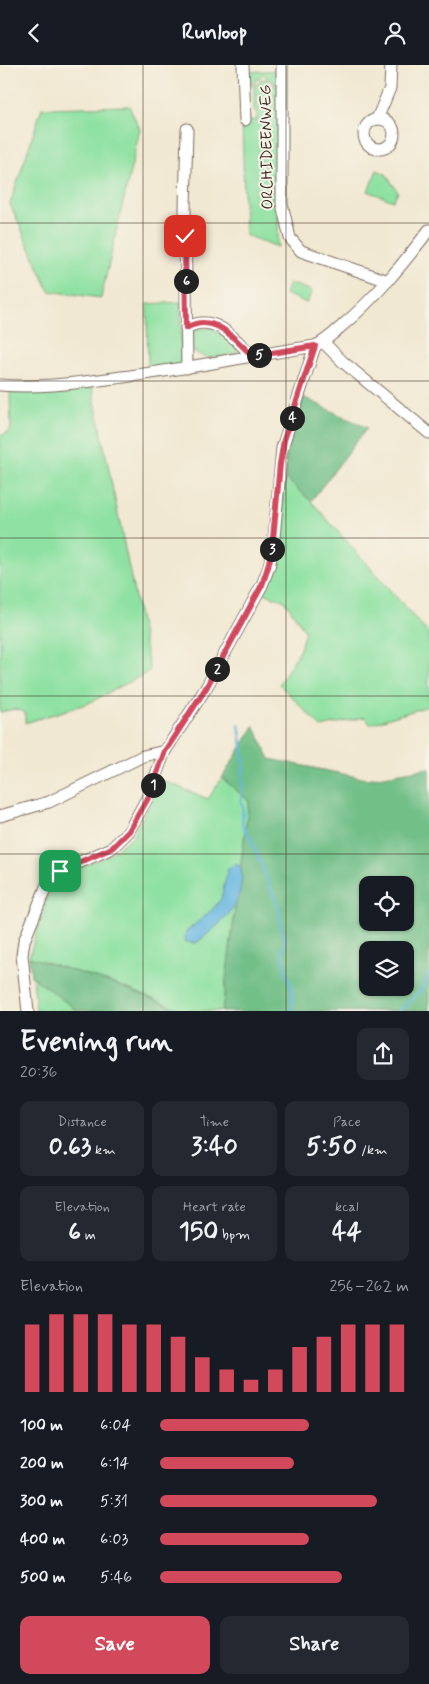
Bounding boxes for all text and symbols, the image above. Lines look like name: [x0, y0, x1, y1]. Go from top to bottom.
icon: back: [20, 19, 48, 47]
text: Runloop: [182, 19, 247, 47]
icon: person: [381, 19, 409, 47]
street label: ORCHIDEENWEG: [255, 84, 279, 210]
pin: [164, 215, 206, 257]
icon: check: [171, 222, 199, 250]
pin: 6: [174, 269, 198, 293]
text: 6: [183, 272, 190, 290]
pin: 5: [246, 343, 272, 367]
text: 5: [255, 346, 264, 364]
pin: 4: [280, 405, 304, 431]
text: 4: [288, 409, 297, 427]
pin: 3: [260, 537, 284, 561]
text: 3: [269, 540, 276, 558]
pin: 2: [204, 657, 230, 681]
text: 2: [214, 660, 221, 678]
pin: 1: [140, 773, 166, 797]
text: 1: [150, 776, 157, 794]
pin: [39, 850, 81, 892]
icon: arrive: [46, 857, 74, 885]
map controls: [359, 876, 414, 996]
button: locate: [359, 876, 414, 931]
button: layers: [359, 941, 414, 996]
text: Evening run: [20, 1024, 173, 1061]
button: share: [357, 1028, 409, 1080]
text: 20:36: [20, 1062, 57, 1083]
text: Distance: [58, 1113, 107, 1131]
text: Time: [200, 1113, 229, 1131]
text: Pace: [333, 1113, 361, 1131]
text: 0.63: [49, 1131, 91, 1164]
text: 3:40: [191, 1131, 238, 1164]
text: 5:50: [306, 1131, 357, 1164]
text: km: [91, 1141, 116, 1159]
text: /km: [357, 1141, 387, 1159]
text: Elevation: [55, 1198, 110, 1216]
text: Heart rate: [183, 1198, 246, 1216]
text: kcal: [335, 1198, 359, 1216]
text: 6: [68, 1216, 81, 1249]
text: 150: [179, 1216, 218, 1249]
text: 44: [332, 1216, 362, 1249]
text: m: [81, 1226, 96, 1244]
text: bpm: [218, 1226, 250, 1244]
text: Elevation: [20, 1276, 83, 1297]
text: 256–262 m: [329, 1276, 409, 1297]
text: 100 m: [20, 1415, 63, 1436]
text: 6:04: [100, 1415, 131, 1436]
text: 200 m: [20, 1453, 64, 1474]
text: 6:14: [100, 1453, 129, 1474]
text: 300 m: [20, 1491, 63, 1512]
text: 5:31: [100, 1491, 128, 1512]
text: 400 m: [20, 1529, 65, 1550]
text: 6:03: [100, 1529, 128, 1550]
text: 500 m: [20, 1567, 65, 1588]
text: 5:46: [100, 1567, 132, 1588]
button: Save: [20, 1616, 210, 1674]
button: Share: [220, 1616, 409, 1674]

